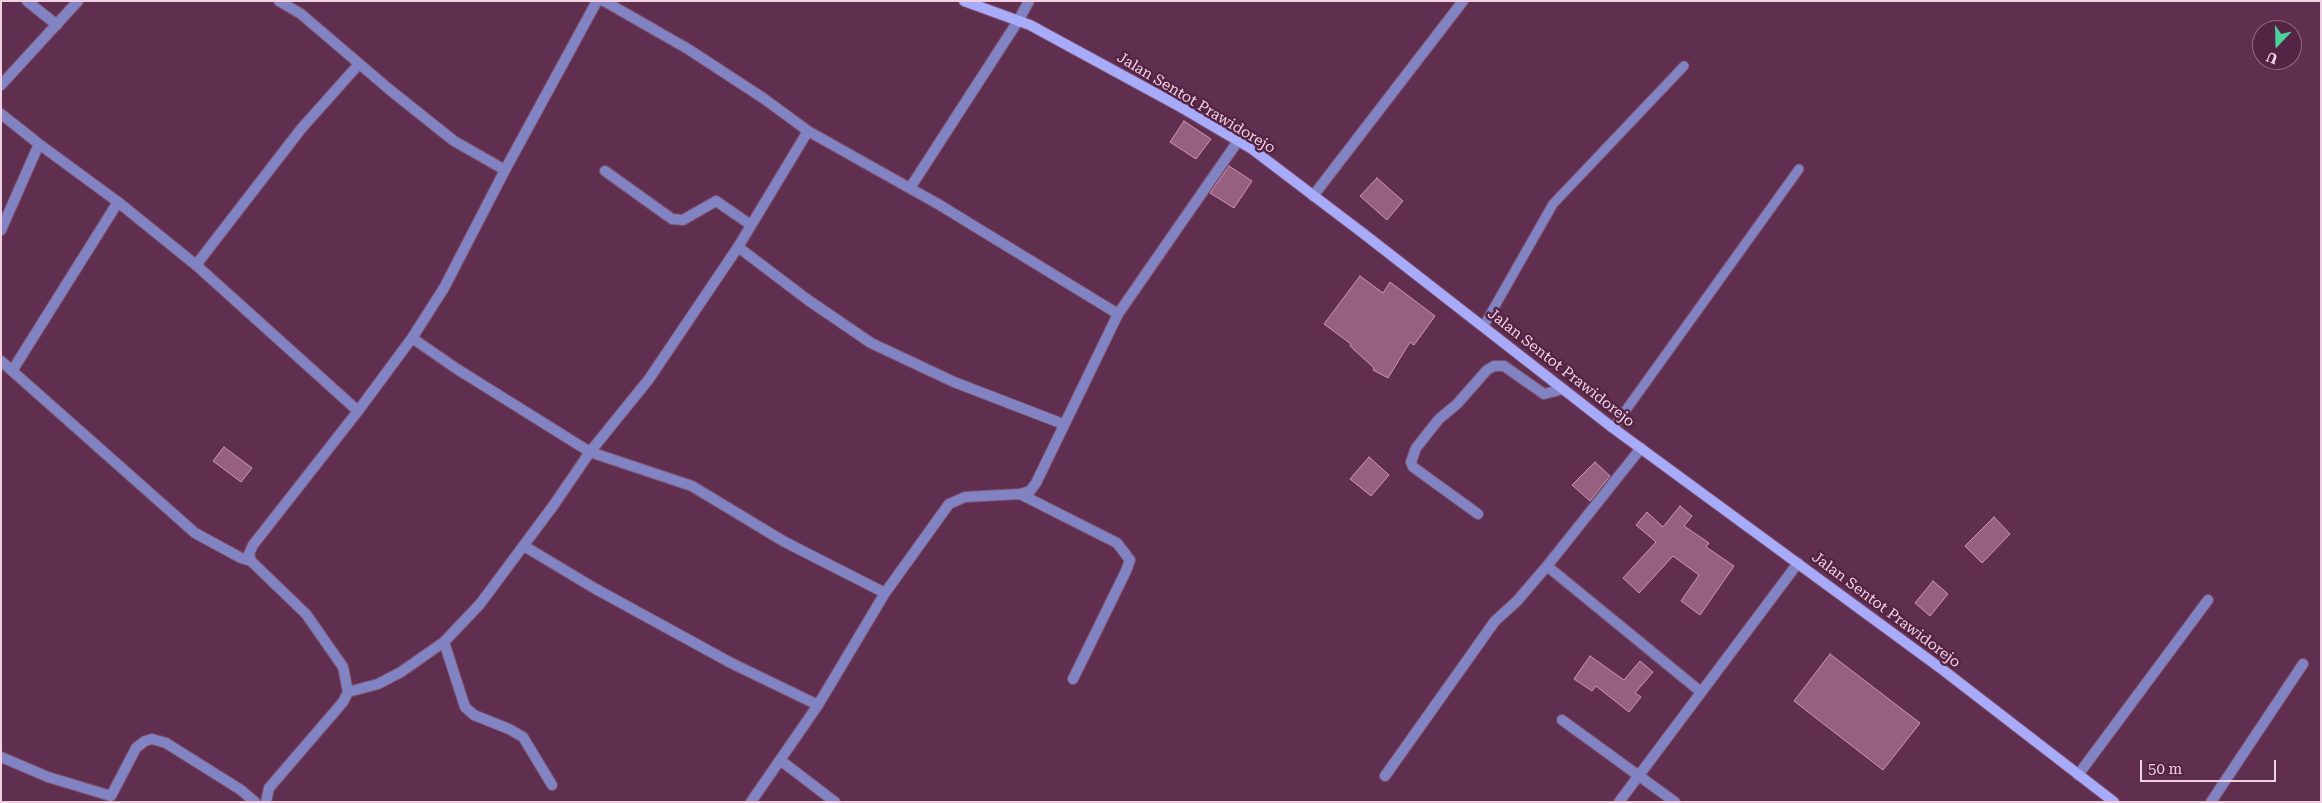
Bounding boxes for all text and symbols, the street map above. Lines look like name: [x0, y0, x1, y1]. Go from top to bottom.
north arrow: [2252, 20, 2302, 70]
street label: Jalan Sentot Prawidorejo: [1114, 49, 1278, 157]
text: U: [2264, 49, 2280, 67]
street label: Jalan Sentot Prawidorejo: [1484, 305, 1638, 431]
street label: Jalan Sentot Prawidorejo: [1808, 548, 1964, 672]
scale bar: [2142, 750, 2278, 782]
text: 50 m: [2148, 760, 2182, 778]

